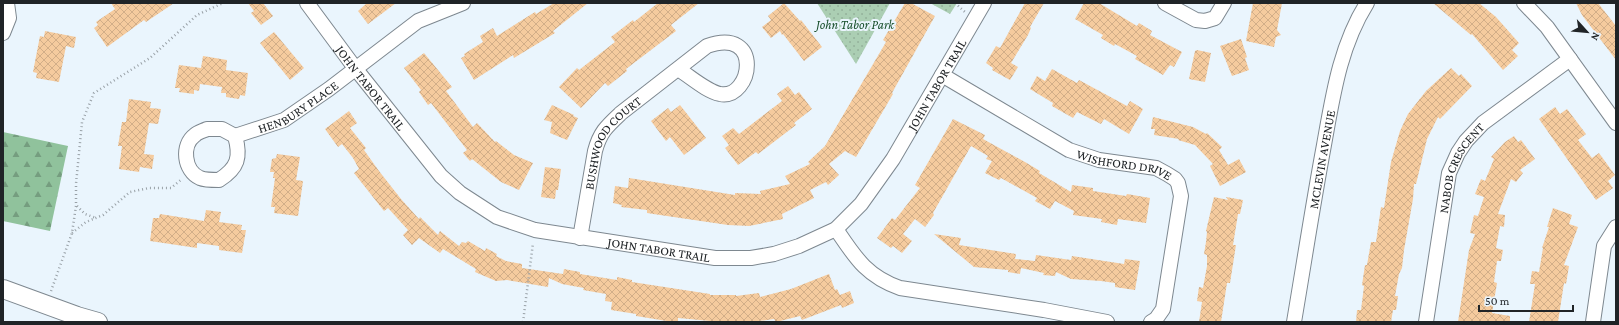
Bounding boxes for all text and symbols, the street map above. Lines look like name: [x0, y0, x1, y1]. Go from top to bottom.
north arrow: [1567, 12, 1607, 52]
park label: John Tabor Park: [814, 17, 895, 32]
text: N: [1589, 30, 1603, 43]
street label: JOHN TABOR TRAIL: [904, 36, 970, 134]
street label: JOHN TABOR TRAIL: [332, 42, 409, 134]
street label: HENBURY PLACE: [256, 78, 341, 136]
street label: BUSHWOOD COURT: [581, 93, 644, 191]
street label: MCLEVIN AVENUE: [1306, 109, 1338, 210]
street label: NABOB CRESCENT: [1436, 120, 1487, 214]
street label: WISHFORD DRIVE: [1074, 146, 1175, 183]
street label: JOHN TABOR TRAIL: [606, 234, 712, 265]
scale bar: [1479, 287, 1573, 313]
text: 50 m: [1485, 294, 1510, 308]

